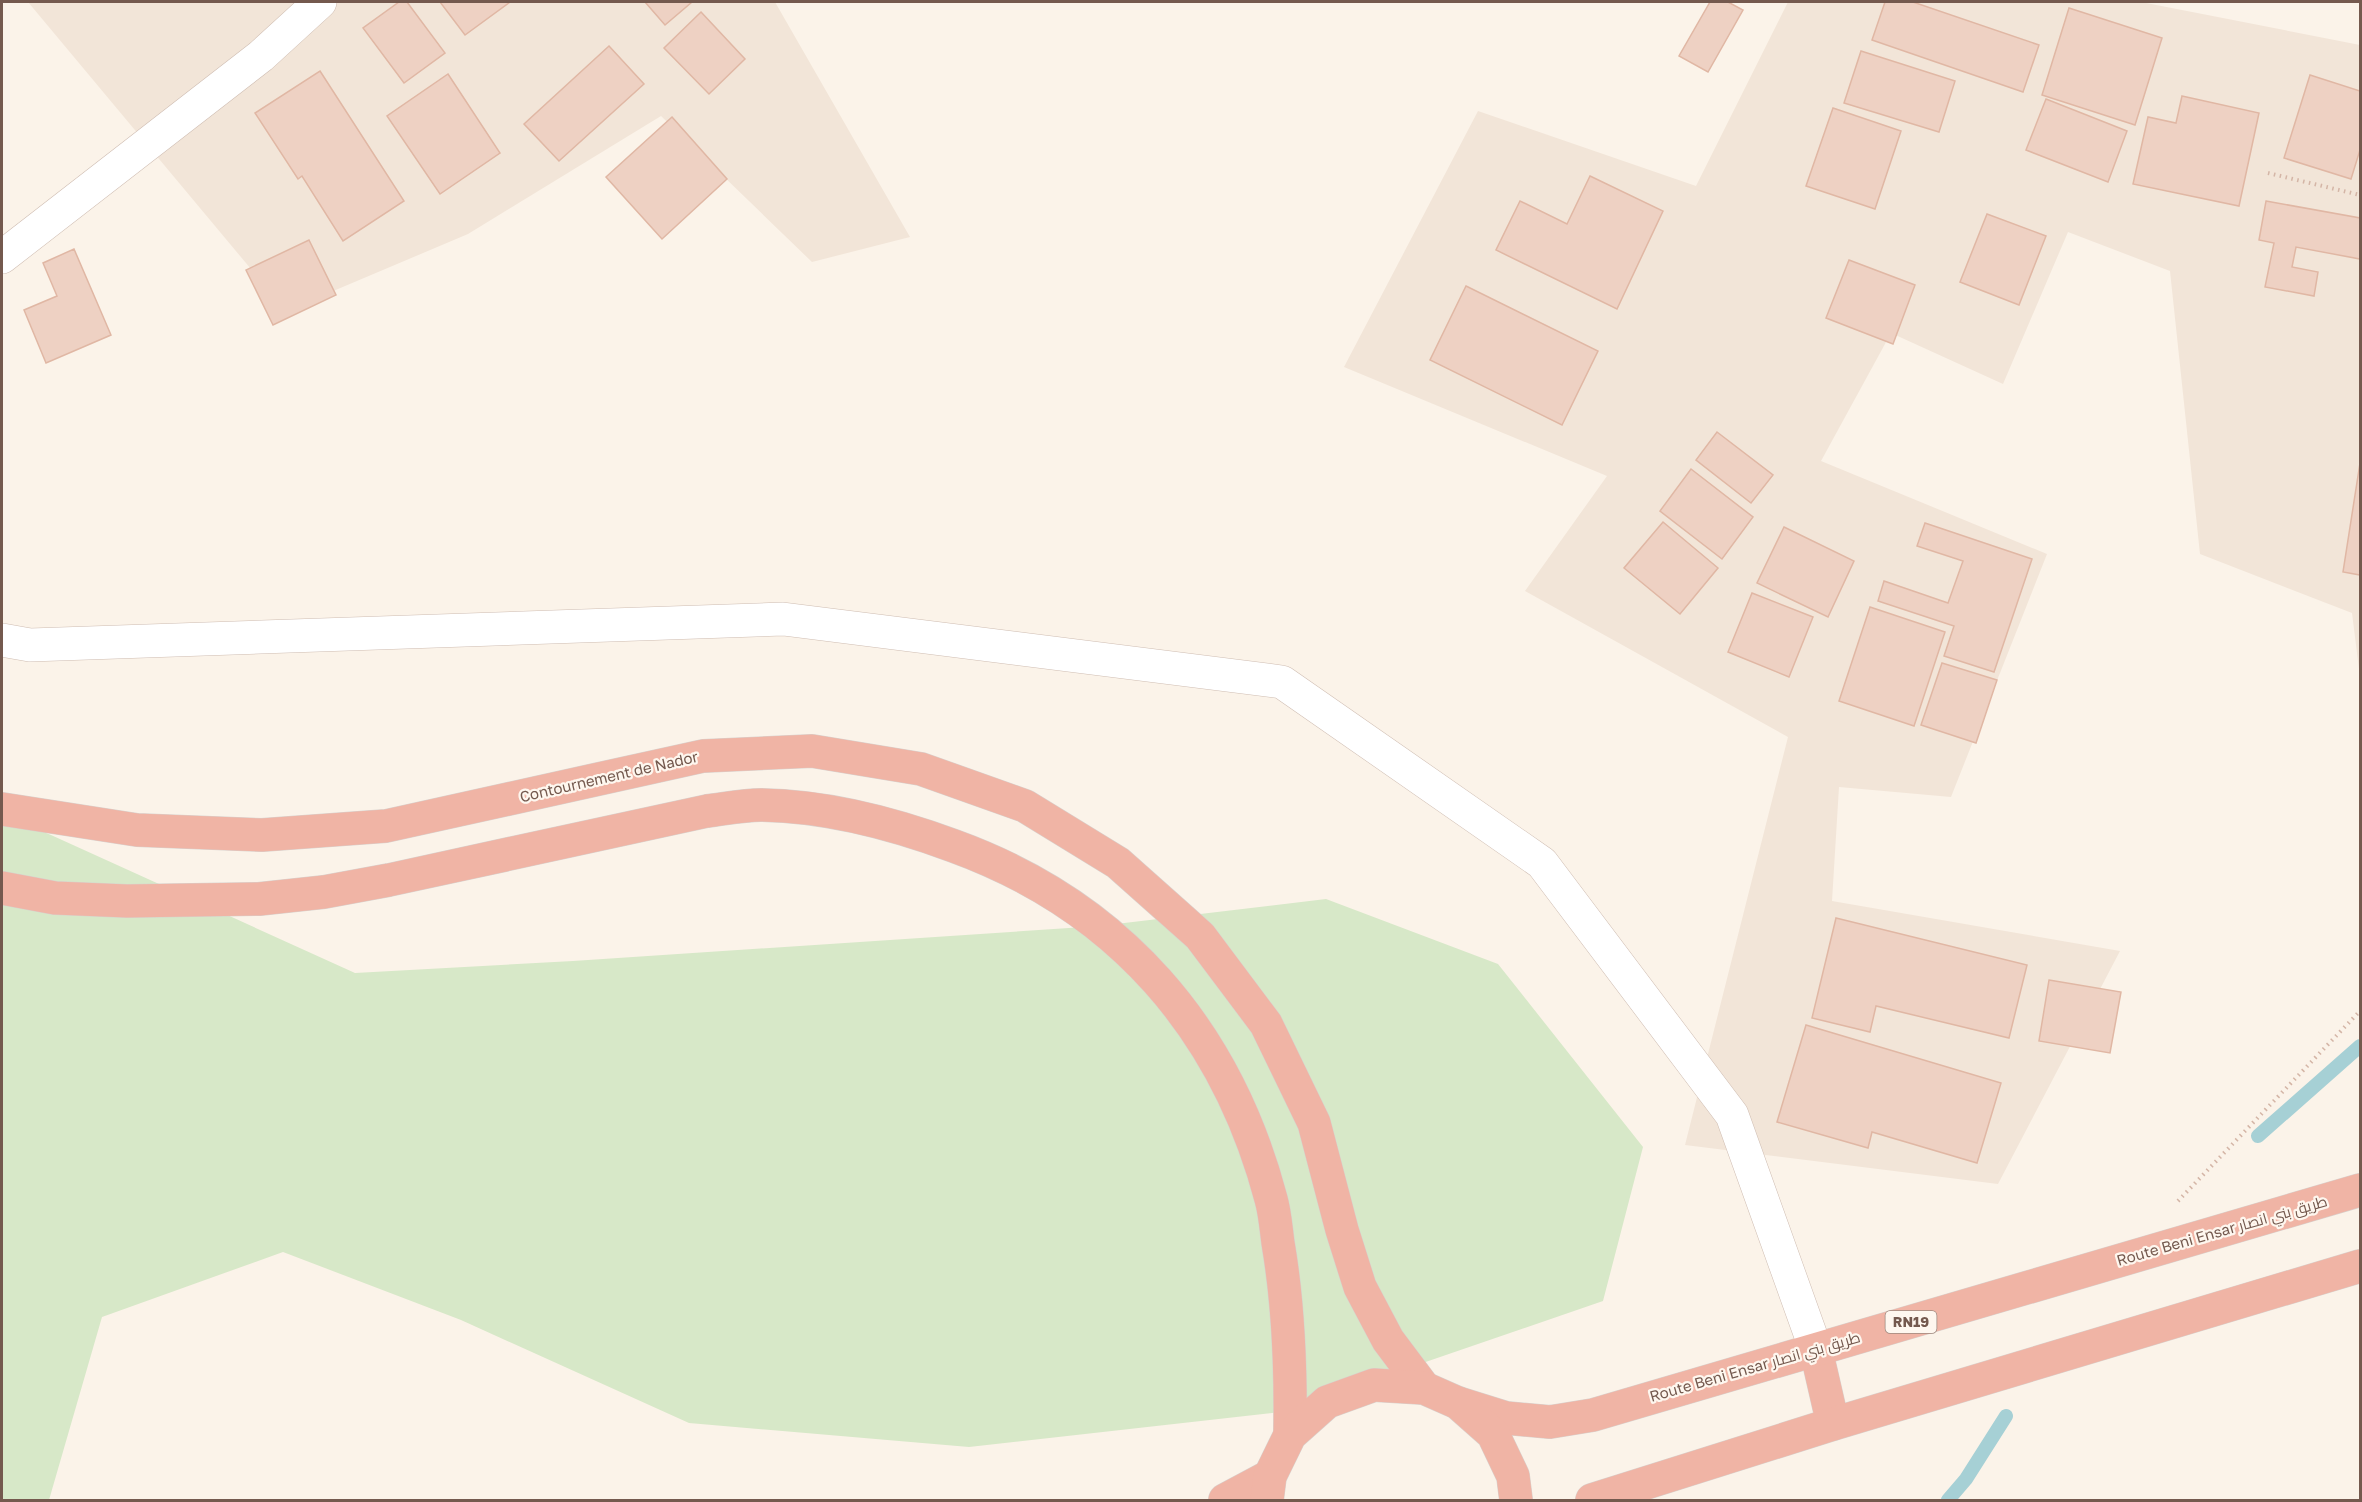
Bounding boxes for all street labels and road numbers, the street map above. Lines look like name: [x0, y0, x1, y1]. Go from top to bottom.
street label: Contournement de Nador: [518, 747, 700, 805]
street label: Route Beni Ensar طريق بني انصار: [2114, 1191, 2330, 1273]
road number: RN19: [1886, 1311, 1936, 1333]
street label: Route Beni Ensar طريق بني انصار: [1647, 1327, 1863, 1409]

